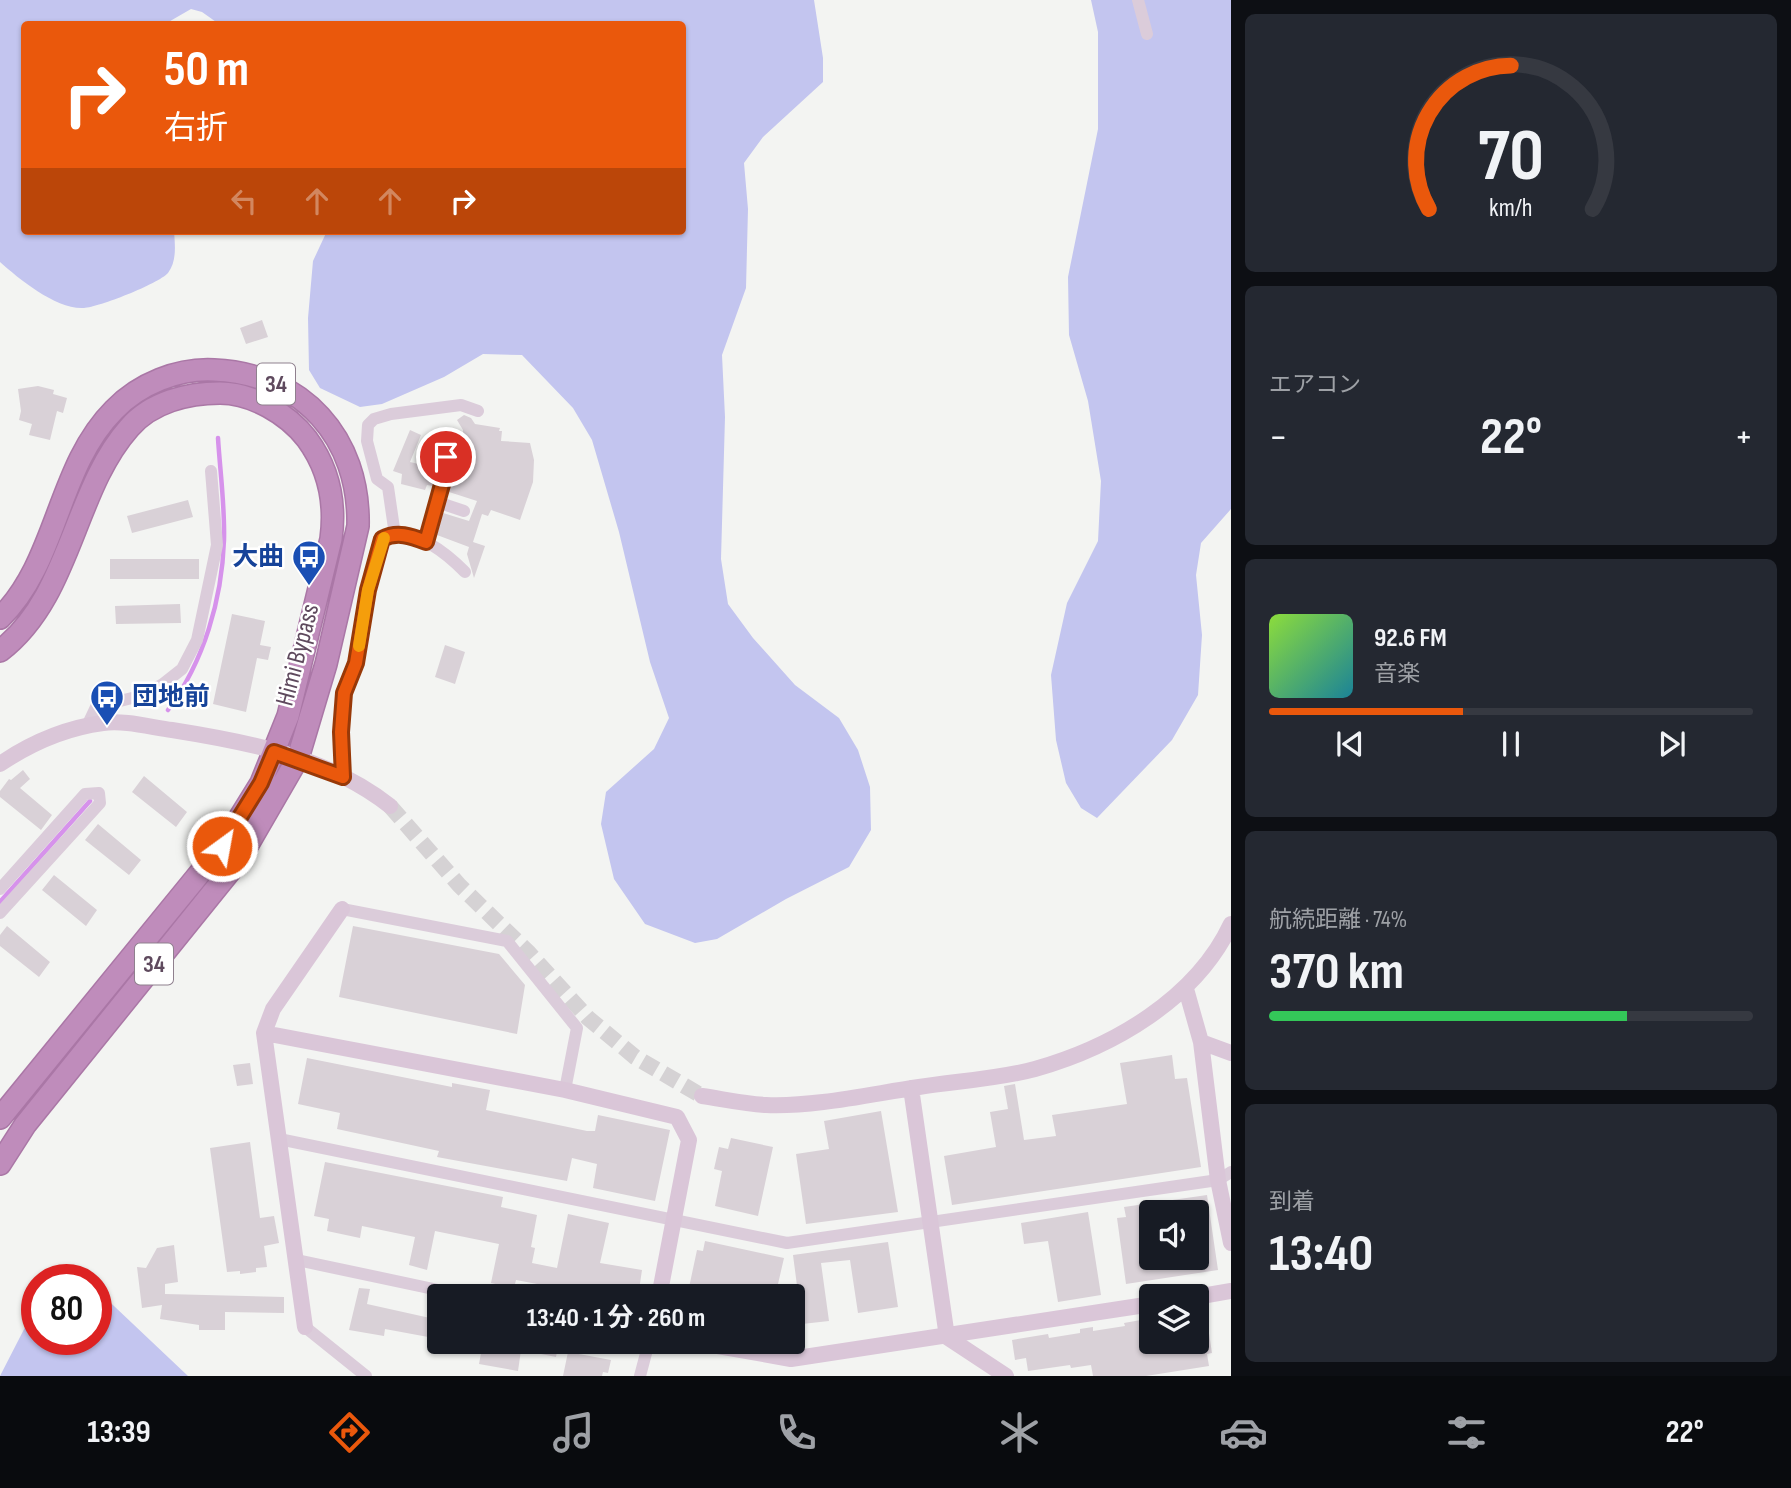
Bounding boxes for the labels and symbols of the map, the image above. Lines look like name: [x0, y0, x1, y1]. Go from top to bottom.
road number: 34: [257, 363, 295, 404]
pin: [416, 427, 476, 487]
bus stop icon: 大曲: [290, 538, 328, 587]
place label: 大曲: [232, 542, 284, 573]
street label: Himi Bypass: [270, 601, 326, 709]
bus stop icon: 団地前: [88, 678, 126, 727]
place label: 団地前: [132, 682, 210, 713]
position arrow: [185, 809, 259, 883]
road number: 34: [135, 944, 173, 984]
speed limit sign: 80: [21, 1264, 112, 1355]

